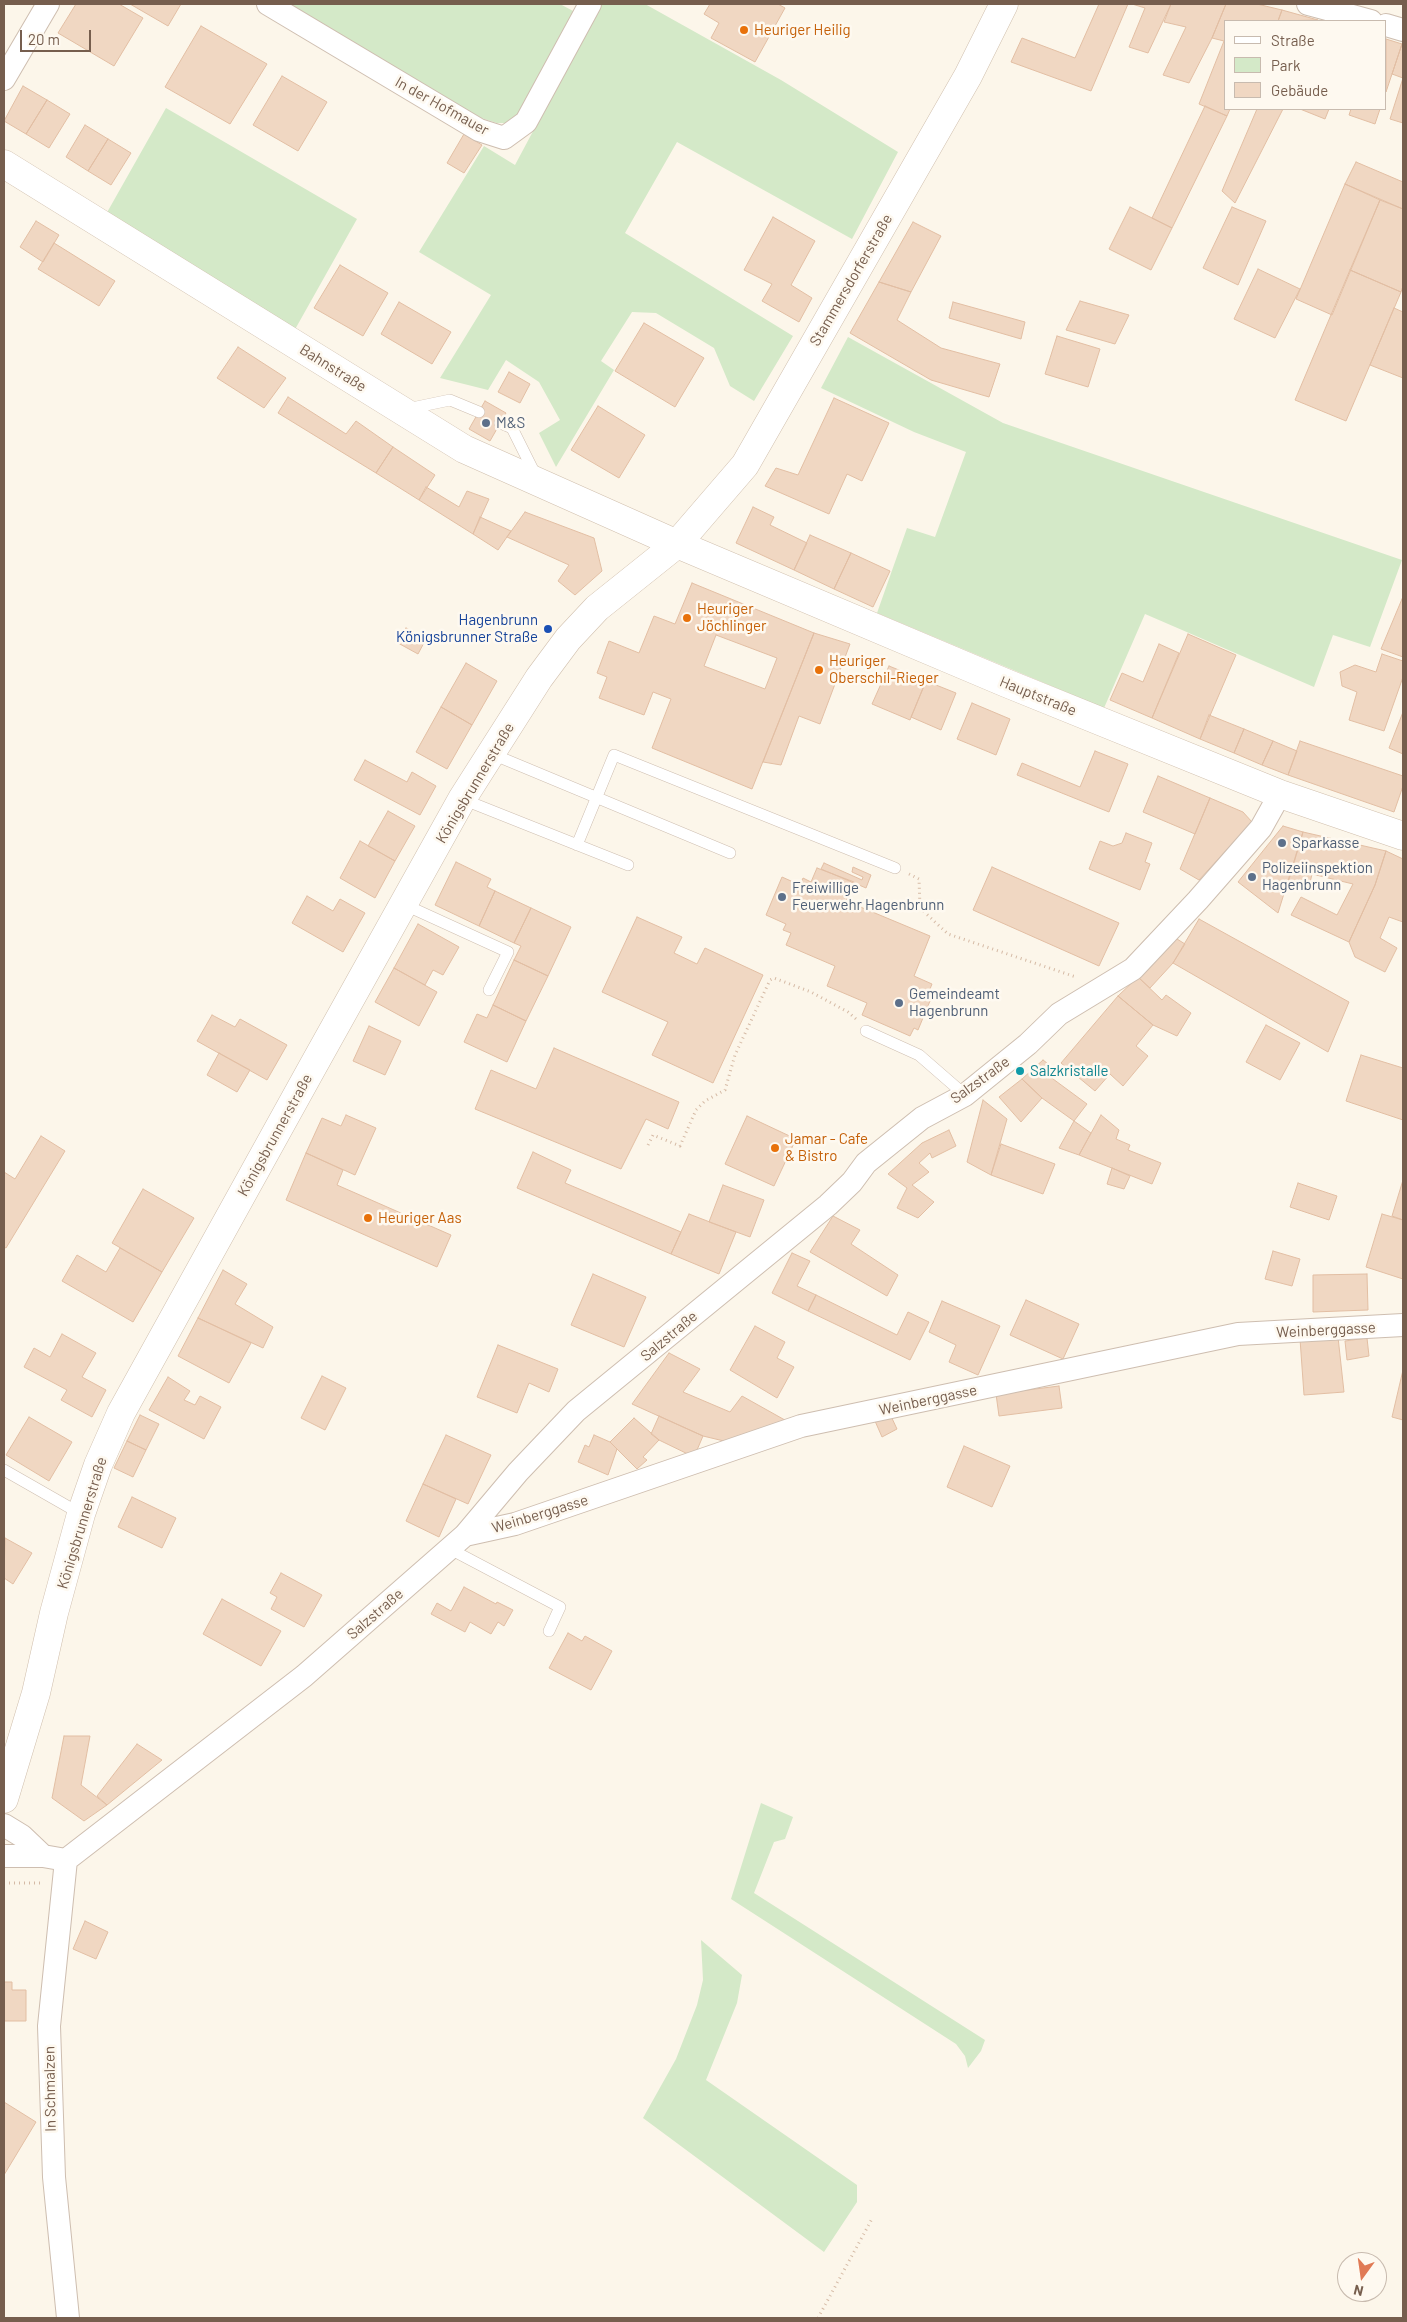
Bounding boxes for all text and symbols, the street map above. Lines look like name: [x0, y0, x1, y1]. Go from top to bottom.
scale bar: [22, 20, 94, 52]
legend: [1224, 20, 1387, 110]
place label: Heuriger Heilig: [754, 21, 851, 39]
marker: Heuriger Heilig: [738, 24, 750, 36]
text: 20 m: [28, 30, 60, 48]
text: Straße: [1271, 31, 1315, 49]
text: Park: [1271, 56, 1300, 74]
street label: In der Hofmauer: [392, 73, 492, 139]
text: Gebäude: [1271, 81, 1328, 99]
street label: Stammersdorferstraße: [806, 211, 896, 349]
street label: Bahnstraße: [296, 340, 370, 396]
place label: M&S: [496, 414, 525, 432]
marker: M&S: [480, 417, 492, 429]
place label: Heuriger Jöchlinger: [697, 600, 766, 635]
place label: Hagenbrunn Königsbrunner Straße: [396, 611, 538, 646]
marker: Heuriger Jöchlinger: [681, 612, 693, 624]
marker: Hagenbrunn Königsbrunner Straße: [542, 623, 554, 635]
place label: Heuriger Oberschil-Rieger: [829, 652, 939, 687]
marker: Heuriger Oberschil-Rieger: [813, 664, 825, 676]
street label: Hauptstraße: [997, 672, 1079, 720]
street label: Königsbrunnerstraße: [432, 720, 518, 846]
place label: Sparkasse: [1292, 834, 1359, 852]
marker: Sparkasse: [1276, 837, 1288, 849]
place label: Polizeiinspektion Hagenbrunn: [1262, 859, 1373, 894]
marker: Polizeiinspektion Hagenbrunn: [1246, 871, 1258, 883]
place label: Freiwillige Feuerwehr Hagenbrunn: [792, 879, 944, 914]
marker: Freiwillige Feuerwehr Hagenbrunn: [776, 891, 788, 903]
place label: Gemeindeamt Hagenbrunn: [909, 985, 1000, 1020]
marker: Gemeindeamt Hagenbrunn: [893, 997, 905, 1009]
street label: Salzstraße: [947, 1053, 1013, 1107]
place label: Salzkristalle: [1030, 1062, 1109, 1080]
marker: Salzkristalle: [1014, 1065, 1026, 1077]
street label: Königsbrunnerstraße: [234, 1071, 316, 1199]
place label: Jamar - Cafe & Bistro: [785, 1130, 868, 1165]
marker: Jamar - Cafe & Bistro: [769, 1142, 781, 1154]
place label: Heuriger Aas: [378, 1209, 462, 1227]
marker: Heuriger Aas: [362, 1212, 374, 1224]
street label: Salzstraße: [637, 1307, 701, 1365]
street label: Weinberggasse: [1276, 1318, 1376, 1342]
street label: Weinberggasse: [877, 1381, 979, 1419]
street label: Königsbrunnerstraße: [53, 1455, 111, 1591]
street label: Weinberggasse: [490, 1491, 590, 1537]
street label: Salzstraße: [343, 1585, 407, 1643]
street label: In Schmalzen: [40, 2046, 60, 2132]
north arrow: [1337, 2252, 1387, 2302]
text: N: [1352, 2282, 1365, 2300]

